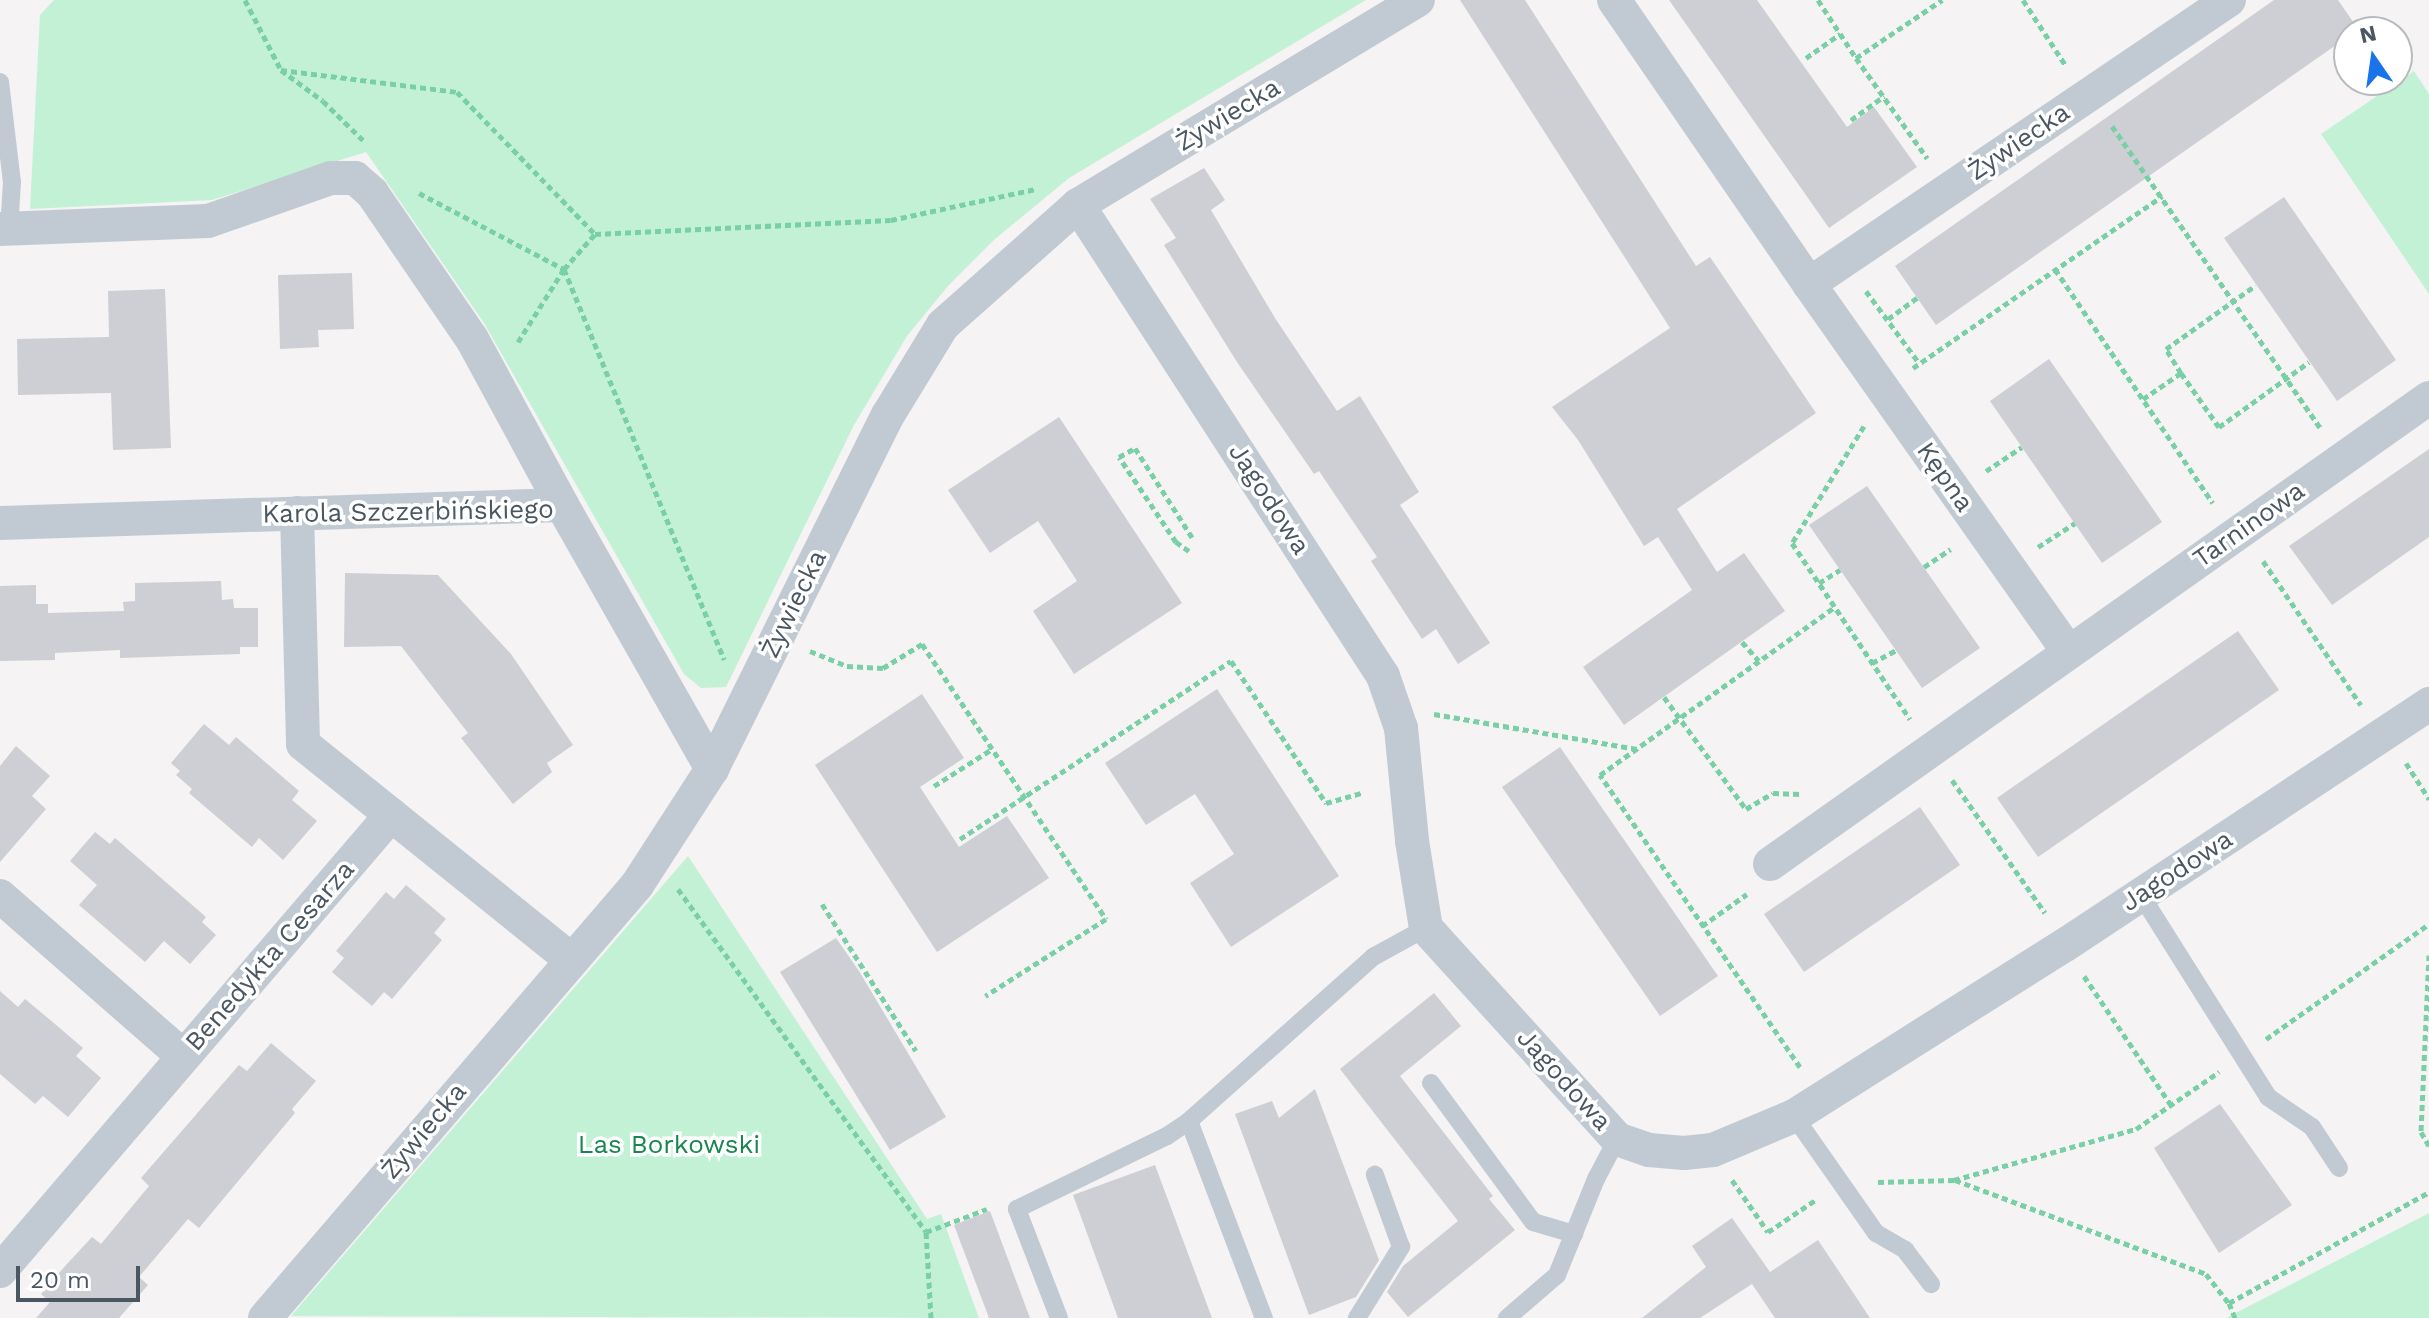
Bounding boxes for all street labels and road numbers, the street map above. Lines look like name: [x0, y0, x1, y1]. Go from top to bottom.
street label: Żywiecka: [1170, 72, 1286, 158]
street label: Żywiecka: [1962, 97, 2076, 187]
street label: Kępna: [1910, 436, 1980, 518]
street label: Jagodowa: [1222, 438, 1316, 560]
street label: Tarninowa: [2187, 475, 2311, 575]
street label: Karola Szczerbińskiego: [262, 494, 554, 530]
street label: Żywiecka: [755, 545, 833, 663]
street label: Jagodowa: [2116, 824, 2238, 918]
street label: Benedykta Cesarza: [179, 854, 361, 1058]
street label: Jagodowa: [1510, 1023, 1618, 1137]
street label: Żywiecka: [375, 1077, 473, 1185]

